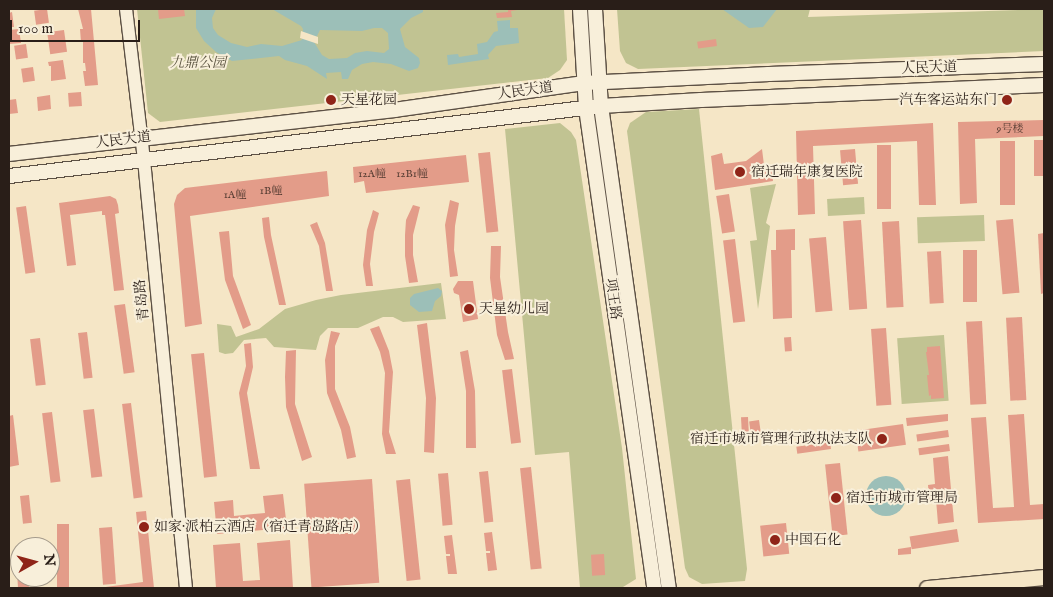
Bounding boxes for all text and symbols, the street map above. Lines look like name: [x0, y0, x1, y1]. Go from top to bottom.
scale bar: [12, 10, 142, 42]
text: 100 m: [18, 19, 53, 38]
park label: 九鼎公园: [170, 55, 226, 71]
street label: 人民大道: [901, 59, 957, 77]
street label: 人民大道: [496, 79, 554, 103]
place label: 天星花园: [341, 92, 397, 108]
place label: 汽车客运站东门: [899, 92, 997, 108]
marker: 天星花园: [325, 94, 337, 106]
marker: 汽车客运站东门: [1001, 94, 1013, 106]
house number: 9号楼: [997, 122, 1023, 136]
street label: 人民大道: [94, 128, 152, 152]
place label: 宿迁瑞年康复医院: [751, 164, 863, 180]
marker: 宿迁瑞年康复医院: [733, 165, 747, 179]
house number: 12A幢: [358, 167, 386, 181]
house number: 12B1幢: [396, 167, 428, 181]
house number: 1B幢: [260, 184, 282, 198]
house number: 1A幢: [224, 188, 246, 202]
street label: 项王路: [602, 277, 624, 321]
street label: 青岛路: [131, 278, 153, 322]
place label: 天星幼儿园: [479, 301, 549, 317]
marker: 天星幼儿园: [463, 303, 475, 315]
place label: 宿迁市城市管理行政执法支队: [690, 431, 872, 447]
marker: 宿迁市城市管理行政执法支队: [876, 433, 888, 445]
place label: 宿迁市城市管理局: [846, 490, 958, 506]
marker: 宿迁市城市管理局: [830, 492, 842, 504]
place label: 如家·派柏云酒店（宿迁青岛路店）: [154, 519, 367, 535]
marker: 如家·派柏云酒店（宿迁青岛路店）: [138, 521, 150, 533]
place label: 中国石化: [785, 532, 841, 548]
marker: 中国石化: [769, 534, 781, 546]
north arrow: [10, 537, 60, 587]
text: N: [39, 553, 59, 567]

